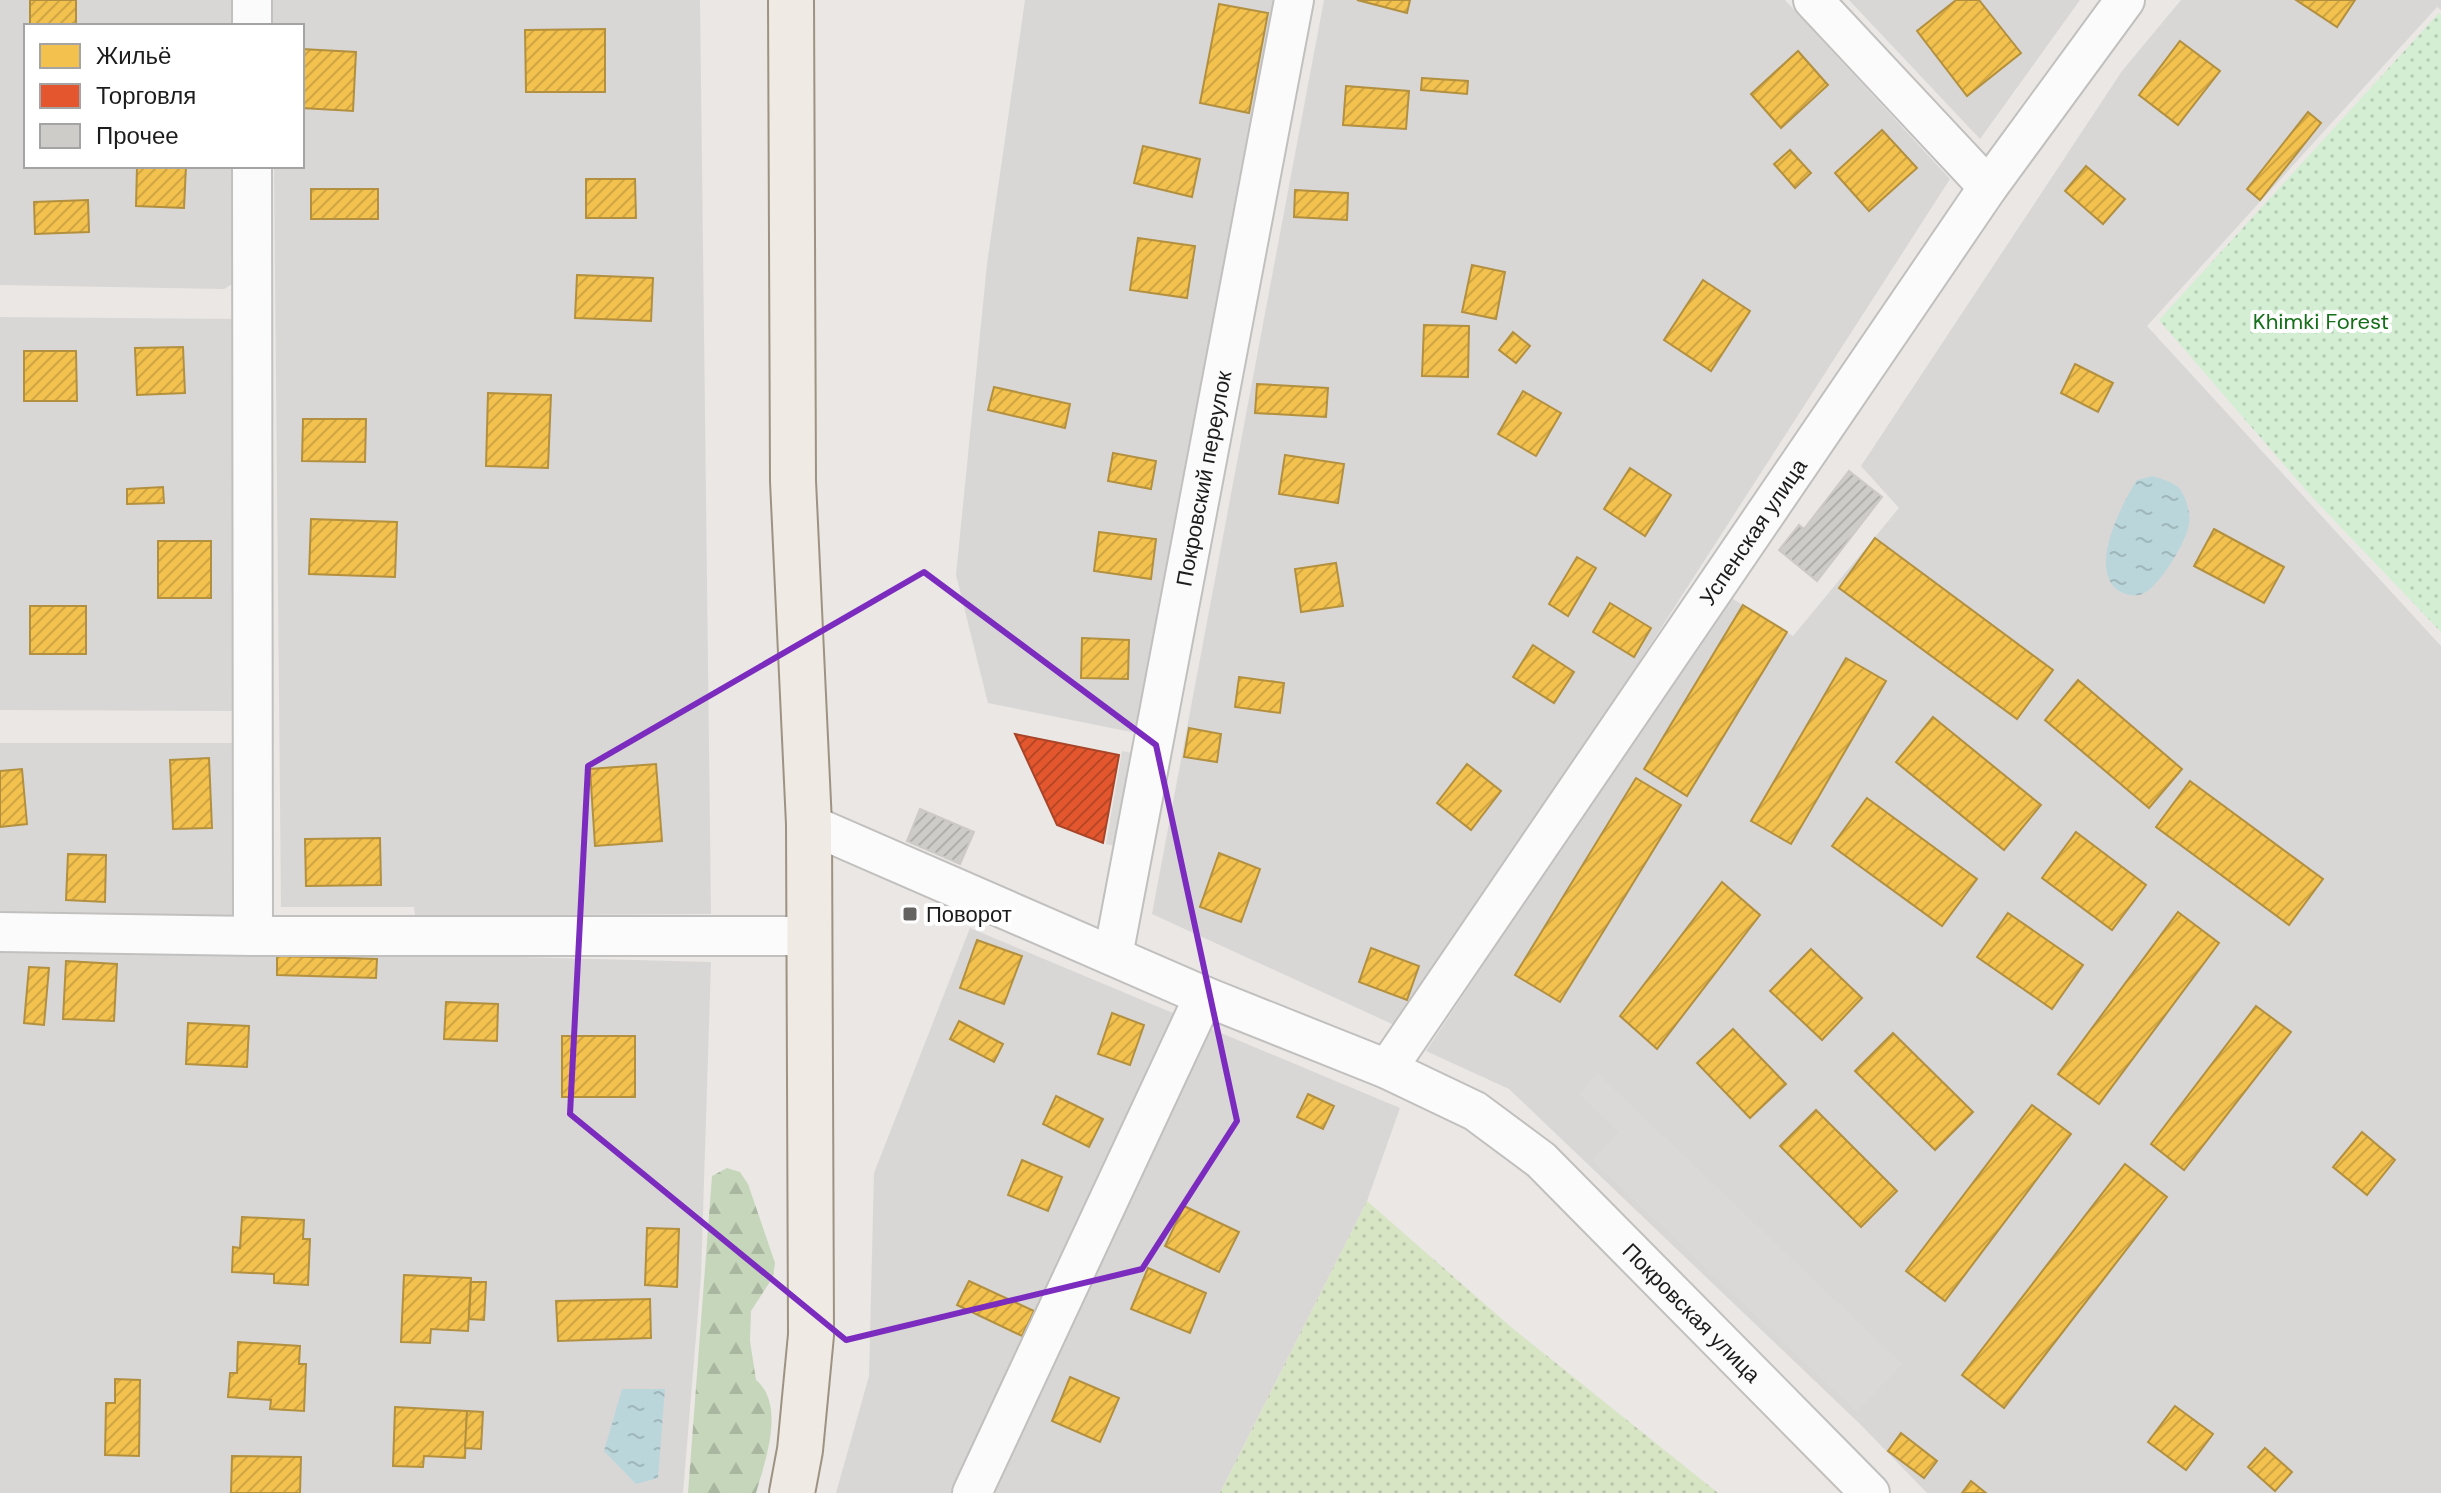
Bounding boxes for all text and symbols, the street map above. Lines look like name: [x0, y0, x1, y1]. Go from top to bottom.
legend: [24, 24, 304, 168]
text: Жильё: [96, 40, 171, 71]
text: Торговля: [96, 80, 196, 111]
text: Прочее: [96, 120, 179, 151]
park label: Khimki Forest: [2253, 307, 2389, 336]
street label: Покровский переулок: [1169, 368, 1238, 589]
street label: Успенская улица: [1693, 452, 1814, 611]
place label: Поворот: [926, 900, 1012, 929]
marker: Поворот: [901, 905, 919, 923]
street label: Покровская улица: [1616, 1236, 1768, 1389]

